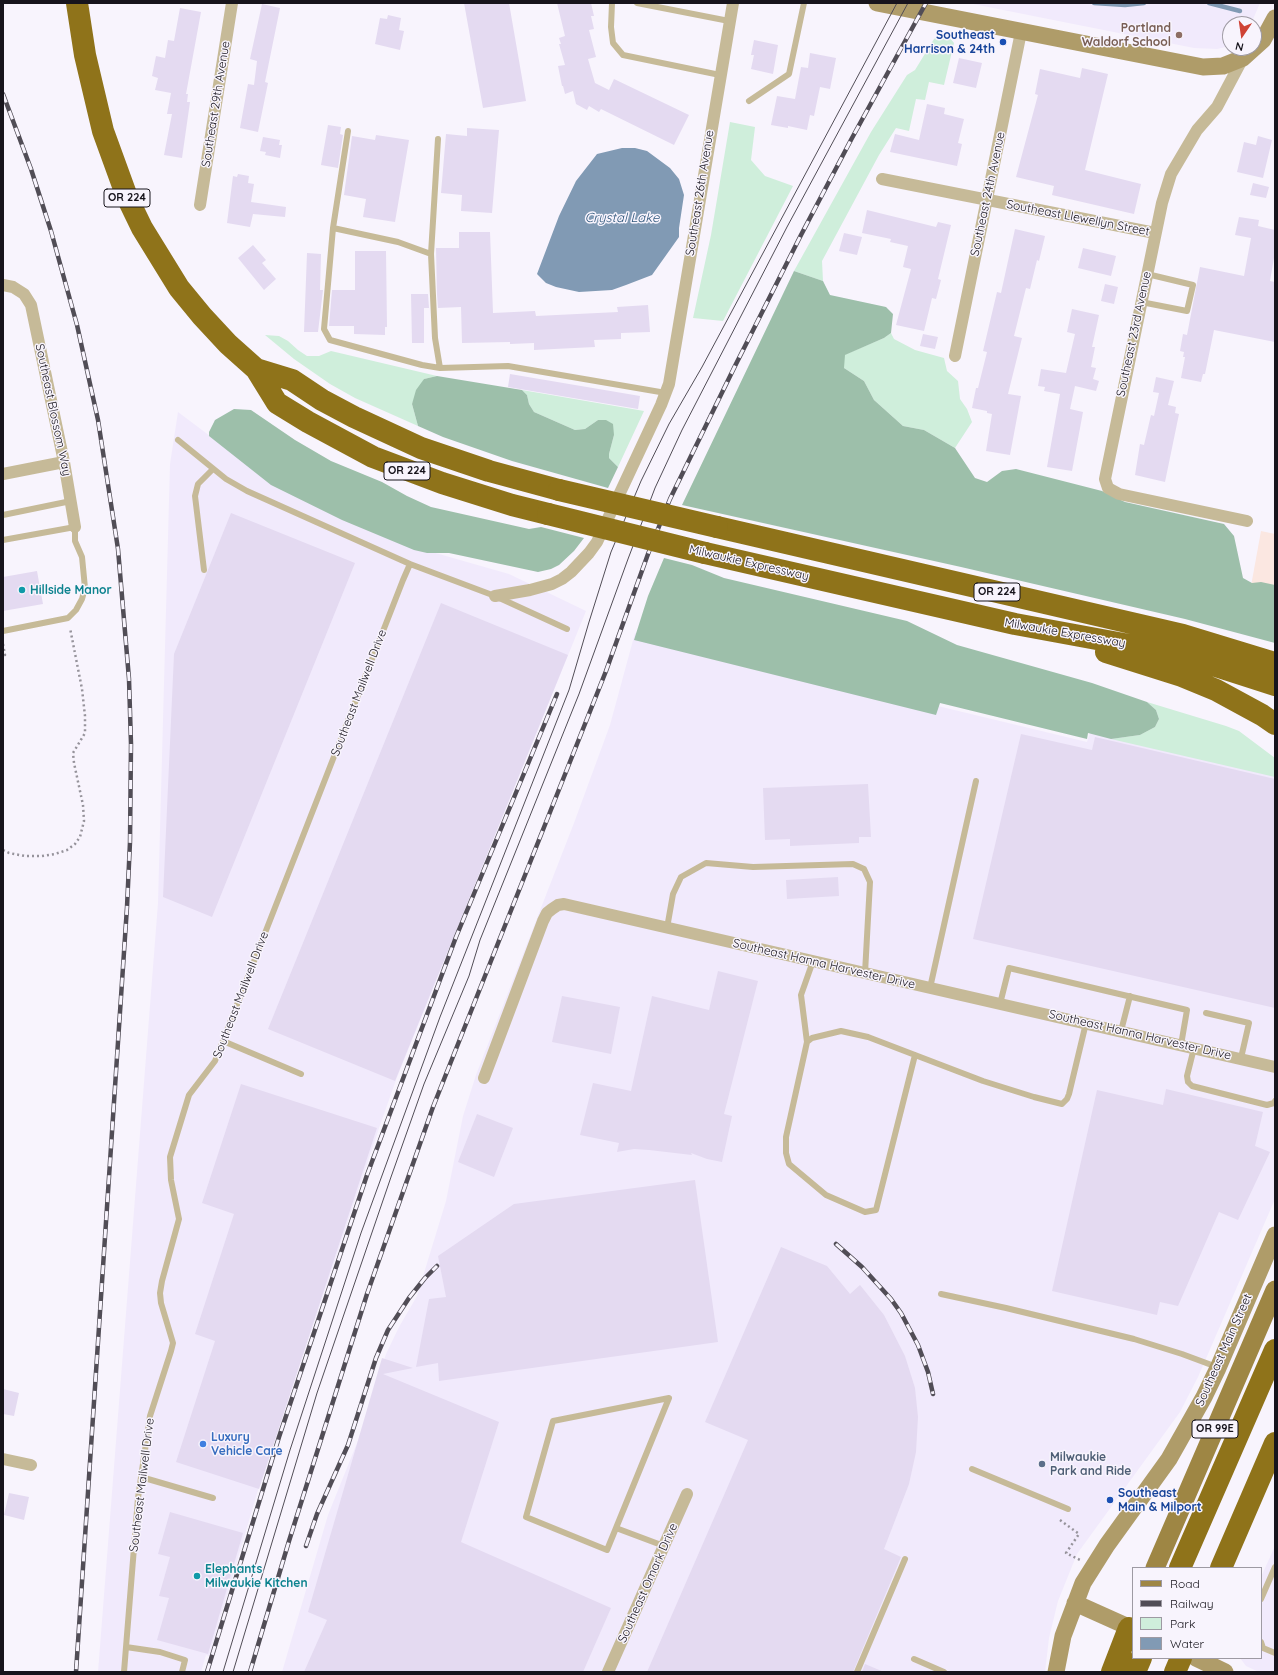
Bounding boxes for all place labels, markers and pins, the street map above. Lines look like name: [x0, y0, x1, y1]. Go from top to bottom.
place label: Portland Waldorf School: [1082, 21, 1171, 49]
place label: Southeast Harrison & 24th: [904, 28, 995, 56]
marker: Portland Waldorf School: [1174, 30, 1184, 40]
marker: Southeast Harrison & 24th: [998, 37, 1008, 47]
place label: Hillside Manor: [30, 583, 112, 597]
marker: Hillside Manor: [17, 585, 27, 595]
place label: Luxury Vehicle Care: [211, 1430, 283, 1458]
marker: Luxury Vehicle Care: [198, 1439, 208, 1449]
place label: Milwaukie Park and Ride: [1050, 1450, 1131, 1478]
marker: Milwaukie Park and Ride: [1037, 1459, 1047, 1469]
place label: Southeast Main & Milport: [1118, 1486, 1202, 1514]
marker: Southeast Main & Milport: [1105, 1495, 1115, 1505]
place label: Elephants Milwaukie Kitchen: [205, 1562, 308, 1590]
marker: Elephants Milwaukie Kitchen: [192, 1571, 202, 1581]

